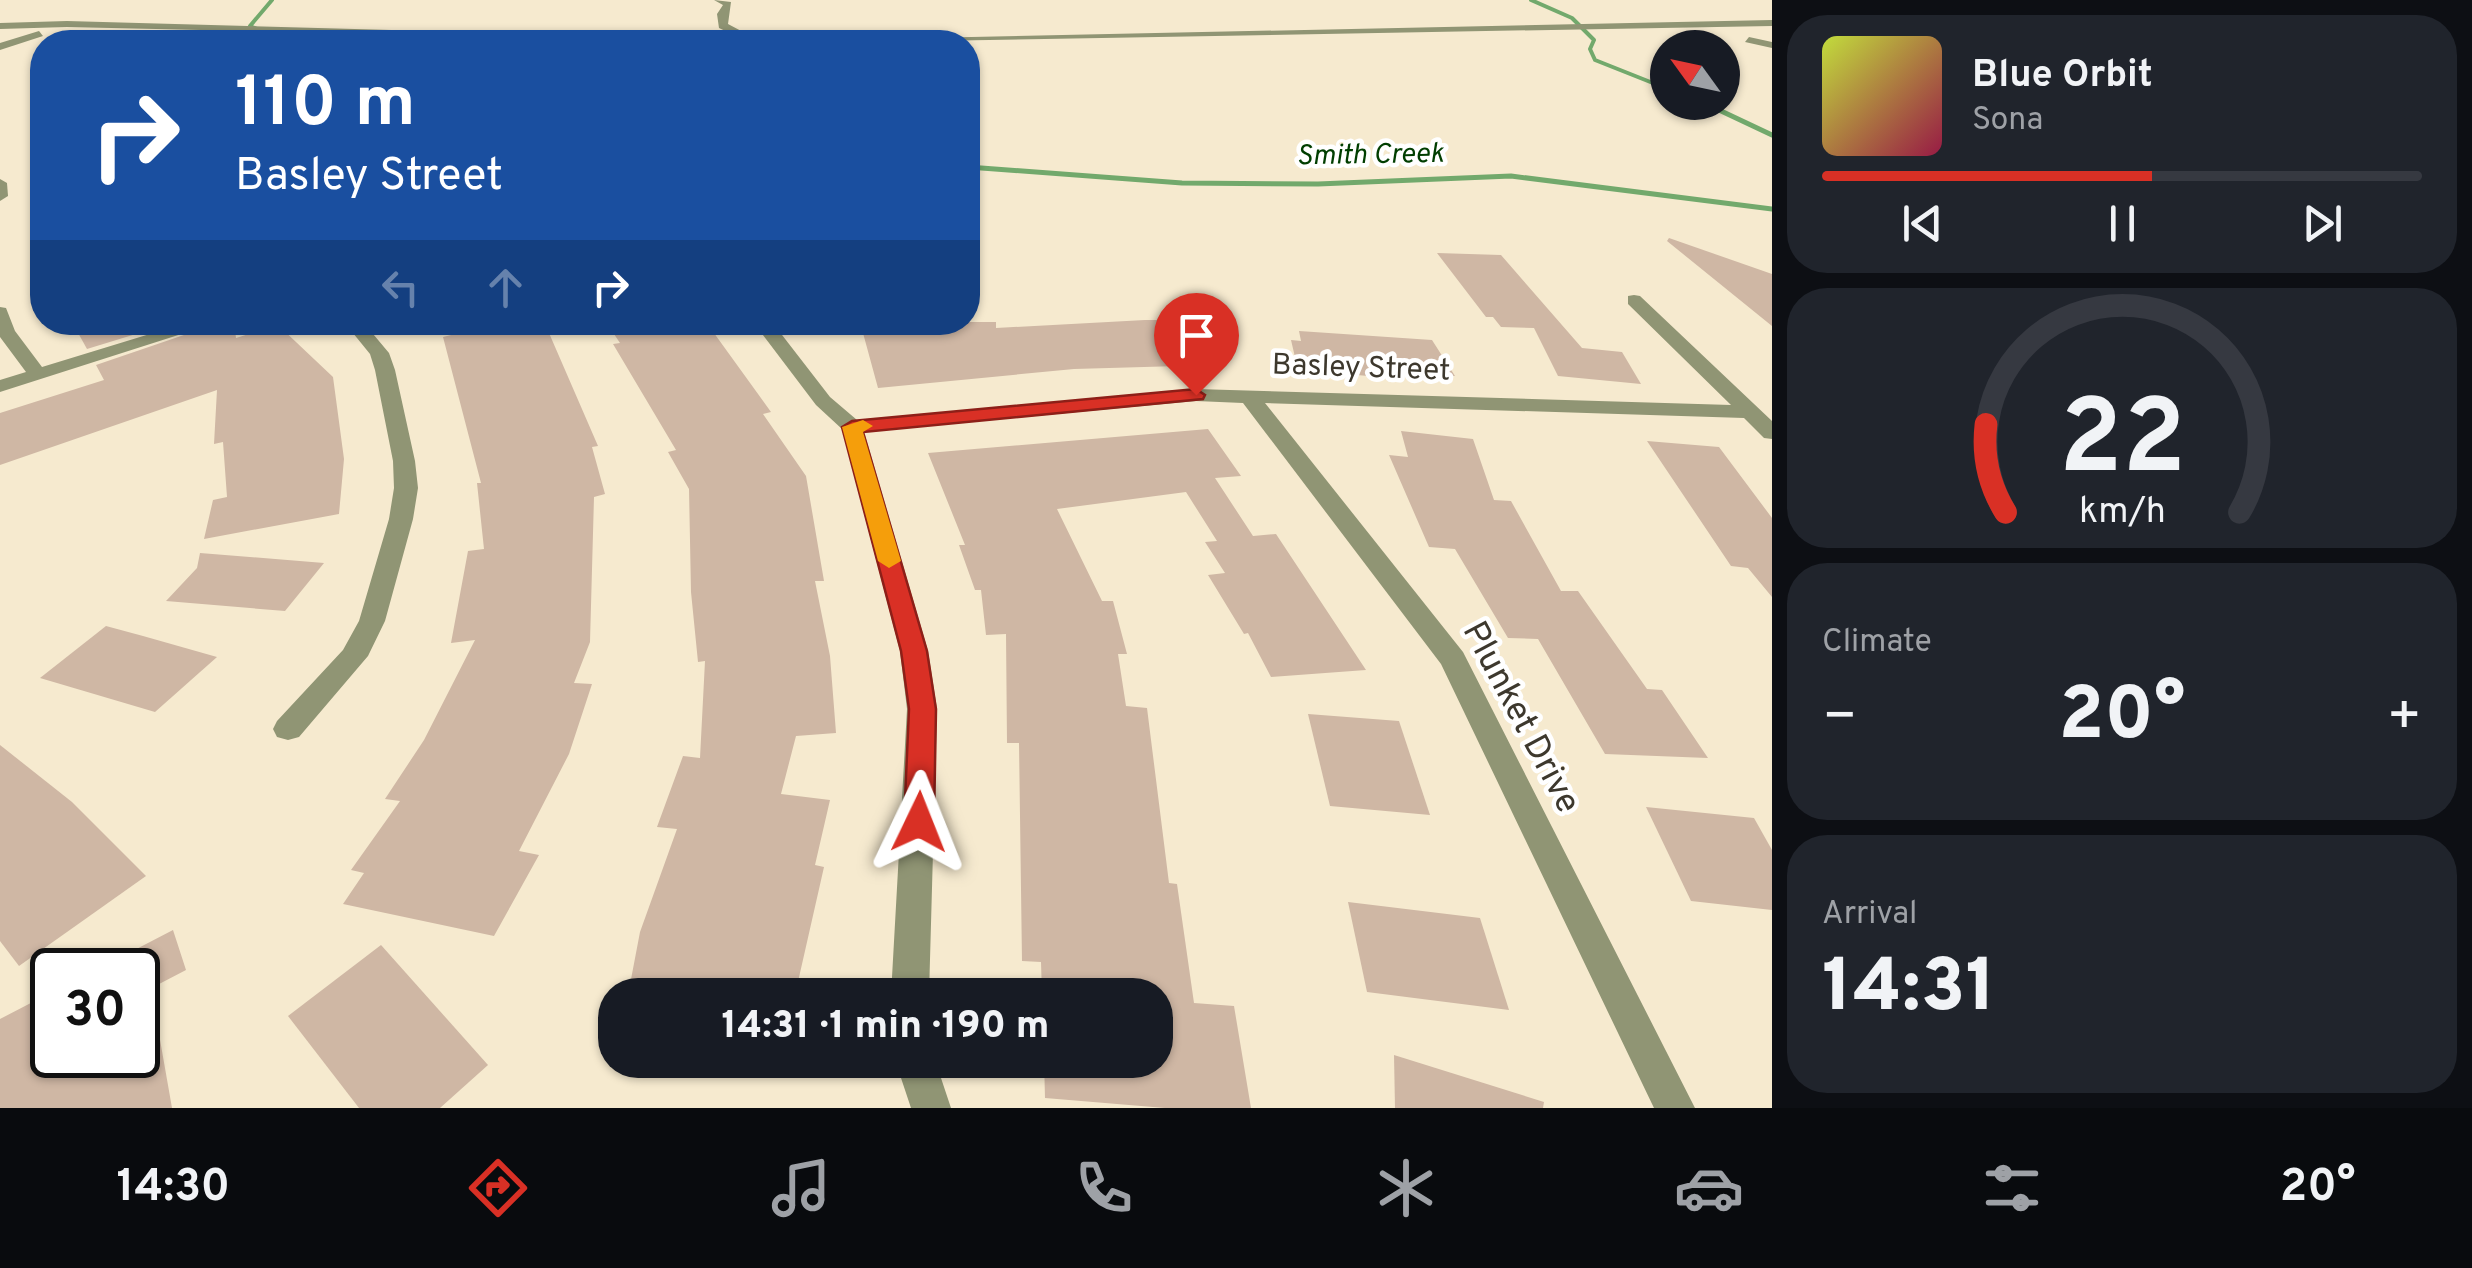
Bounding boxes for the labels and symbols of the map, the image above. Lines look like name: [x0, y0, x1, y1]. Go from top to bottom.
north arrow: [1650, 30, 1740, 120]
water label: Smith Creek: [1296, 137, 1445, 175]
pin: [1154, 293, 1239, 396]
street label: Basley Street: [1271, 347, 1451, 391]
street label: Plunket Drive: [1451, 614, 1589, 822]
position arrow: [867, 770, 971, 874]
speed limit sign: 30: [30, 948, 160, 1078]

